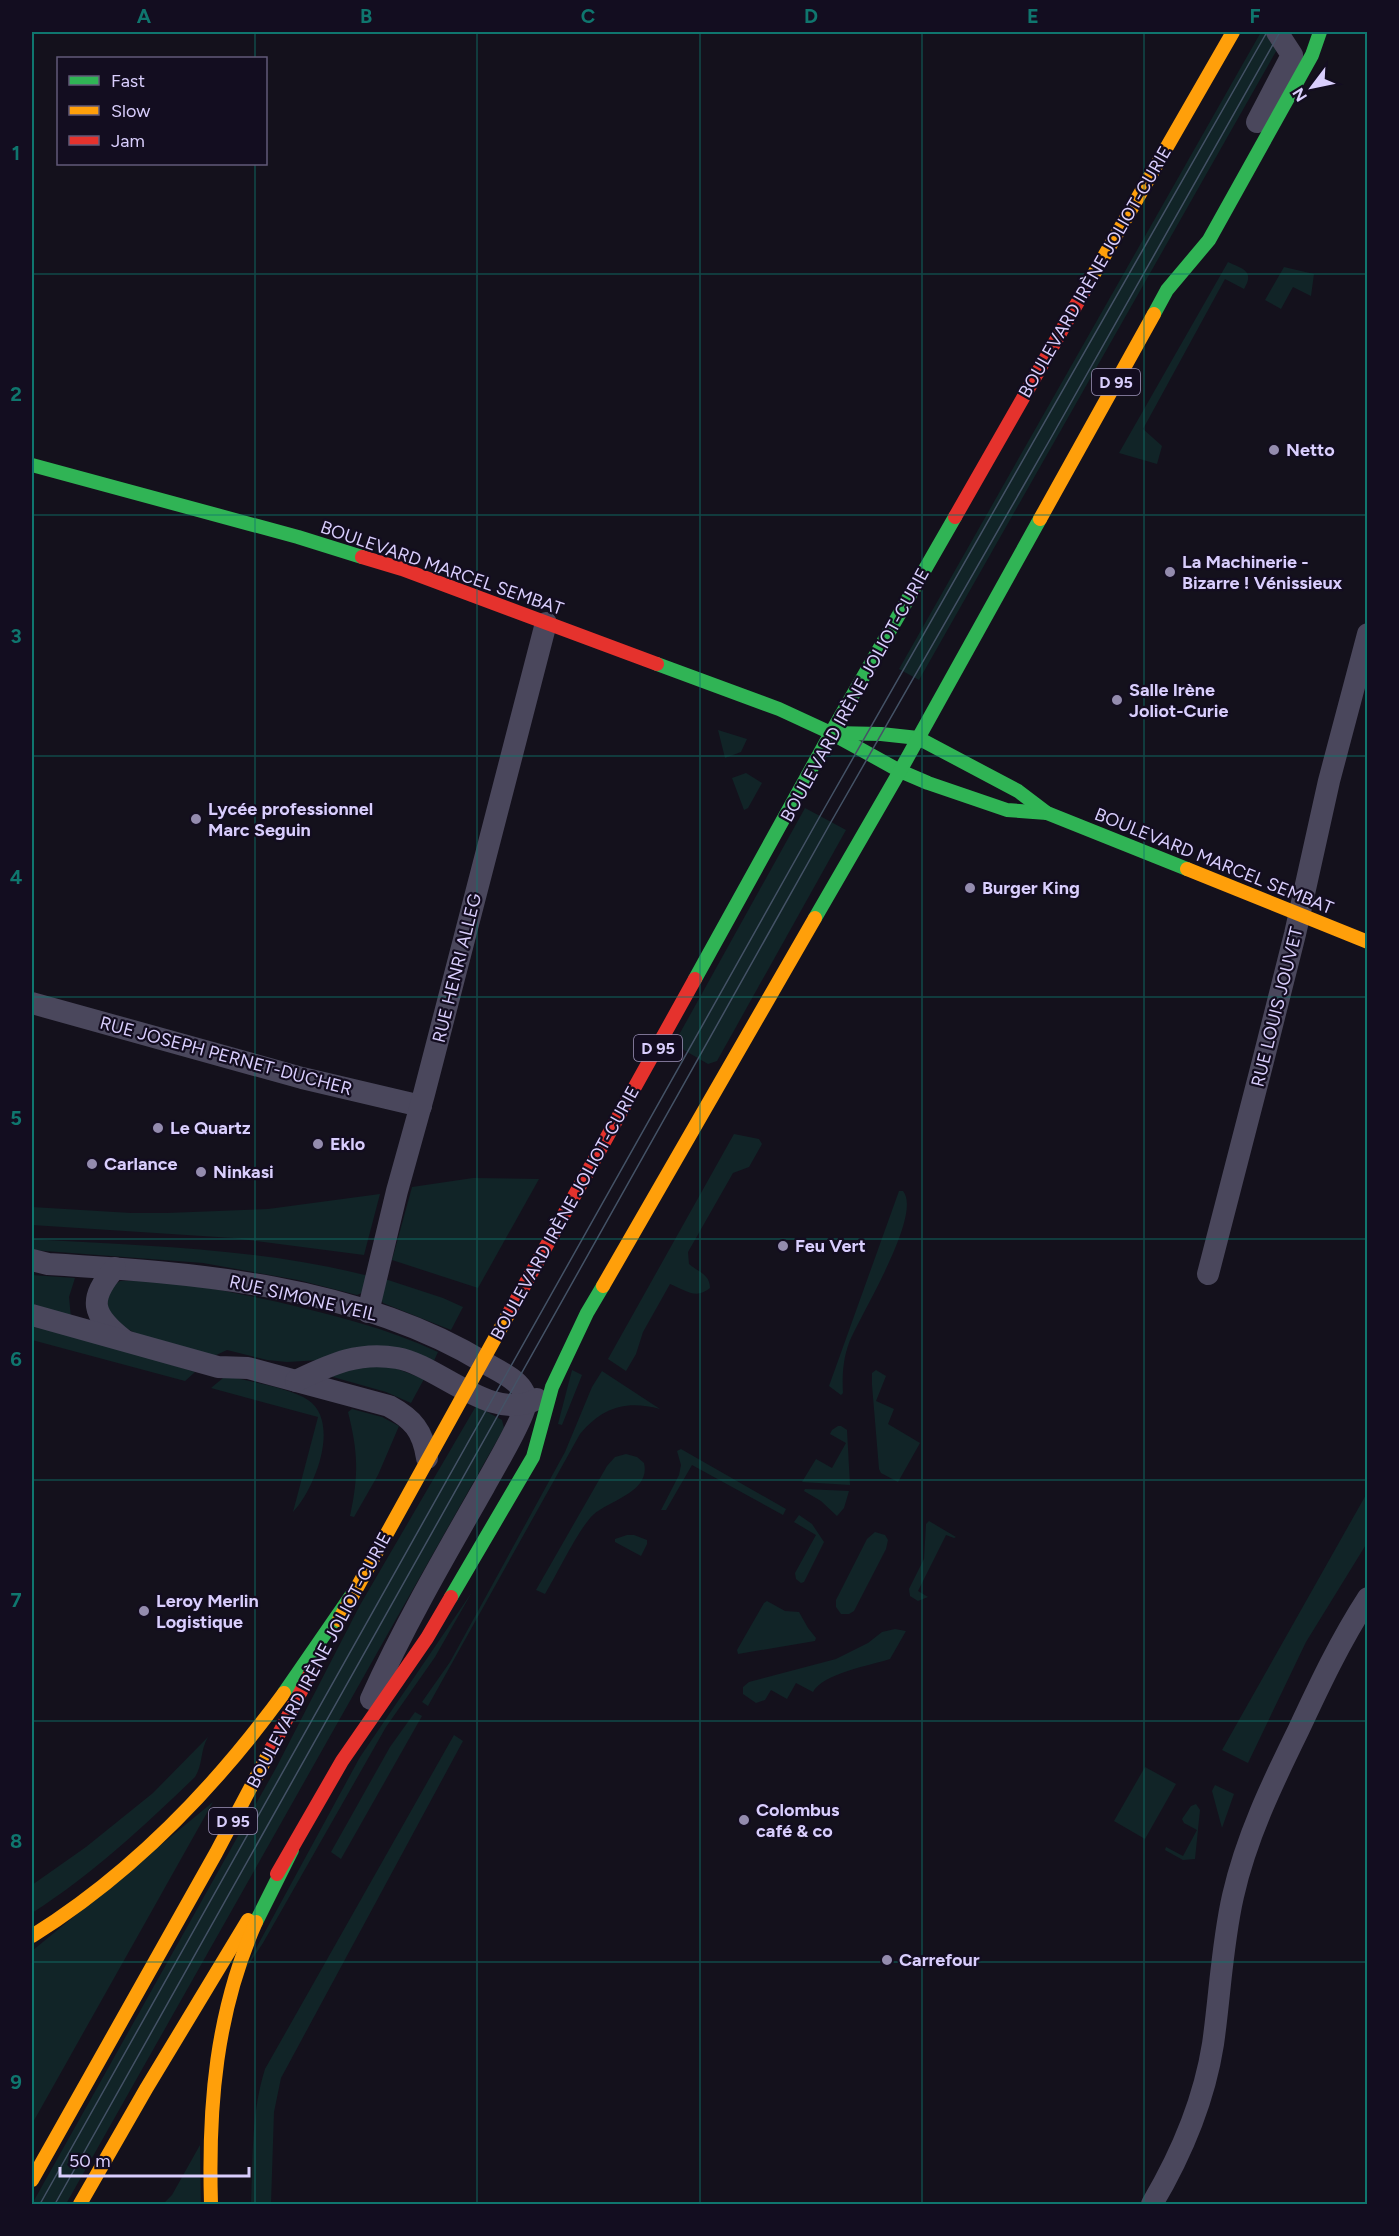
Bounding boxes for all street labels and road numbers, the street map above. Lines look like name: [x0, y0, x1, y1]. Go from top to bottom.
street label: BOULEVARD IRÈNE JOLIOT-CURIE: [1014, 142, 1176, 402]
road number: D 95: [1092, 369, 1140, 395]
street label: BOULEVARD MARCEL SEMBAT: [318, 516, 566, 620]
street label: BOULEVARD IRÈNE JOLIOT-CURIE: [776, 564, 934, 826]
street label: BOULEVARD MARCEL SEMBAT: [1091, 803, 1337, 919]
street label: RUE HENRI ALLEG: [428, 891, 486, 1045]
street label: RUE LOUIS JOUVET: [1246, 925, 1308, 1089]
street label: RUE JOSEPH PERNET-DUCHER: [97, 1012, 355, 1100]
road number: D 95: [634, 1035, 682, 1061]
street label: BOULEVARD IRÈNE JOLIOT-CURIE: [486, 1082, 644, 1344]
street label: RUE SIMONE VEIL: [227, 1270, 379, 1326]
street label: BOULEVARD IRÈNE JOLIOT-CURIE: [242, 1528, 396, 1792]
road number: D 95: [209, 1808, 257, 1834]

